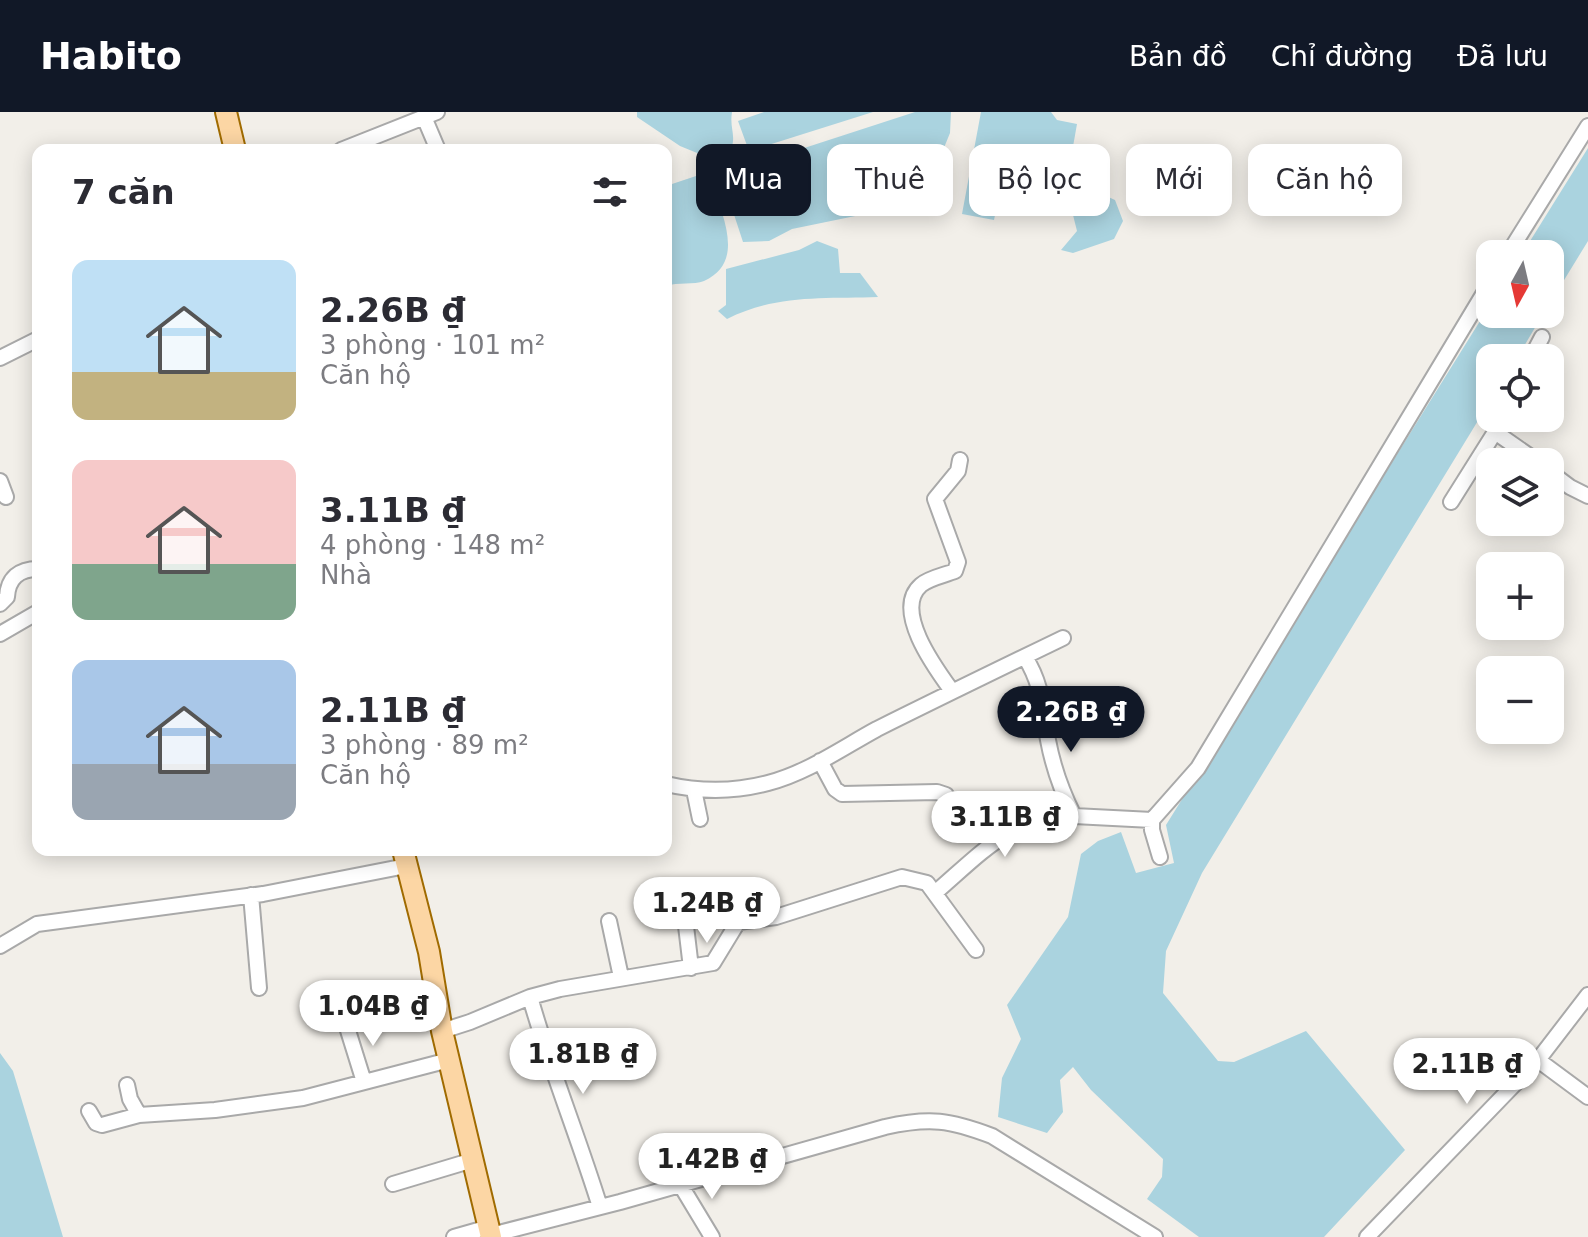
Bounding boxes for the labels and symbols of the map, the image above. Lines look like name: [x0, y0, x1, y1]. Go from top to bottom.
north arrow: [1476, 240, 1564, 328]
pin: 2.26B ₫: [997, 686, 1145, 754]
pin: 3.11B ₫: [931, 791, 1079, 859]
pin: 1.24B ₫: [633, 877, 781, 945]
pin: 1.04B ₫: [299, 980, 447, 1048]
pin: 1.81B ₫: [509, 1028, 657, 1096]
pin: 2.11B ₫: [1393, 1038, 1541, 1106]
pin: 1.42B ₫: [638, 1133, 786, 1201]

